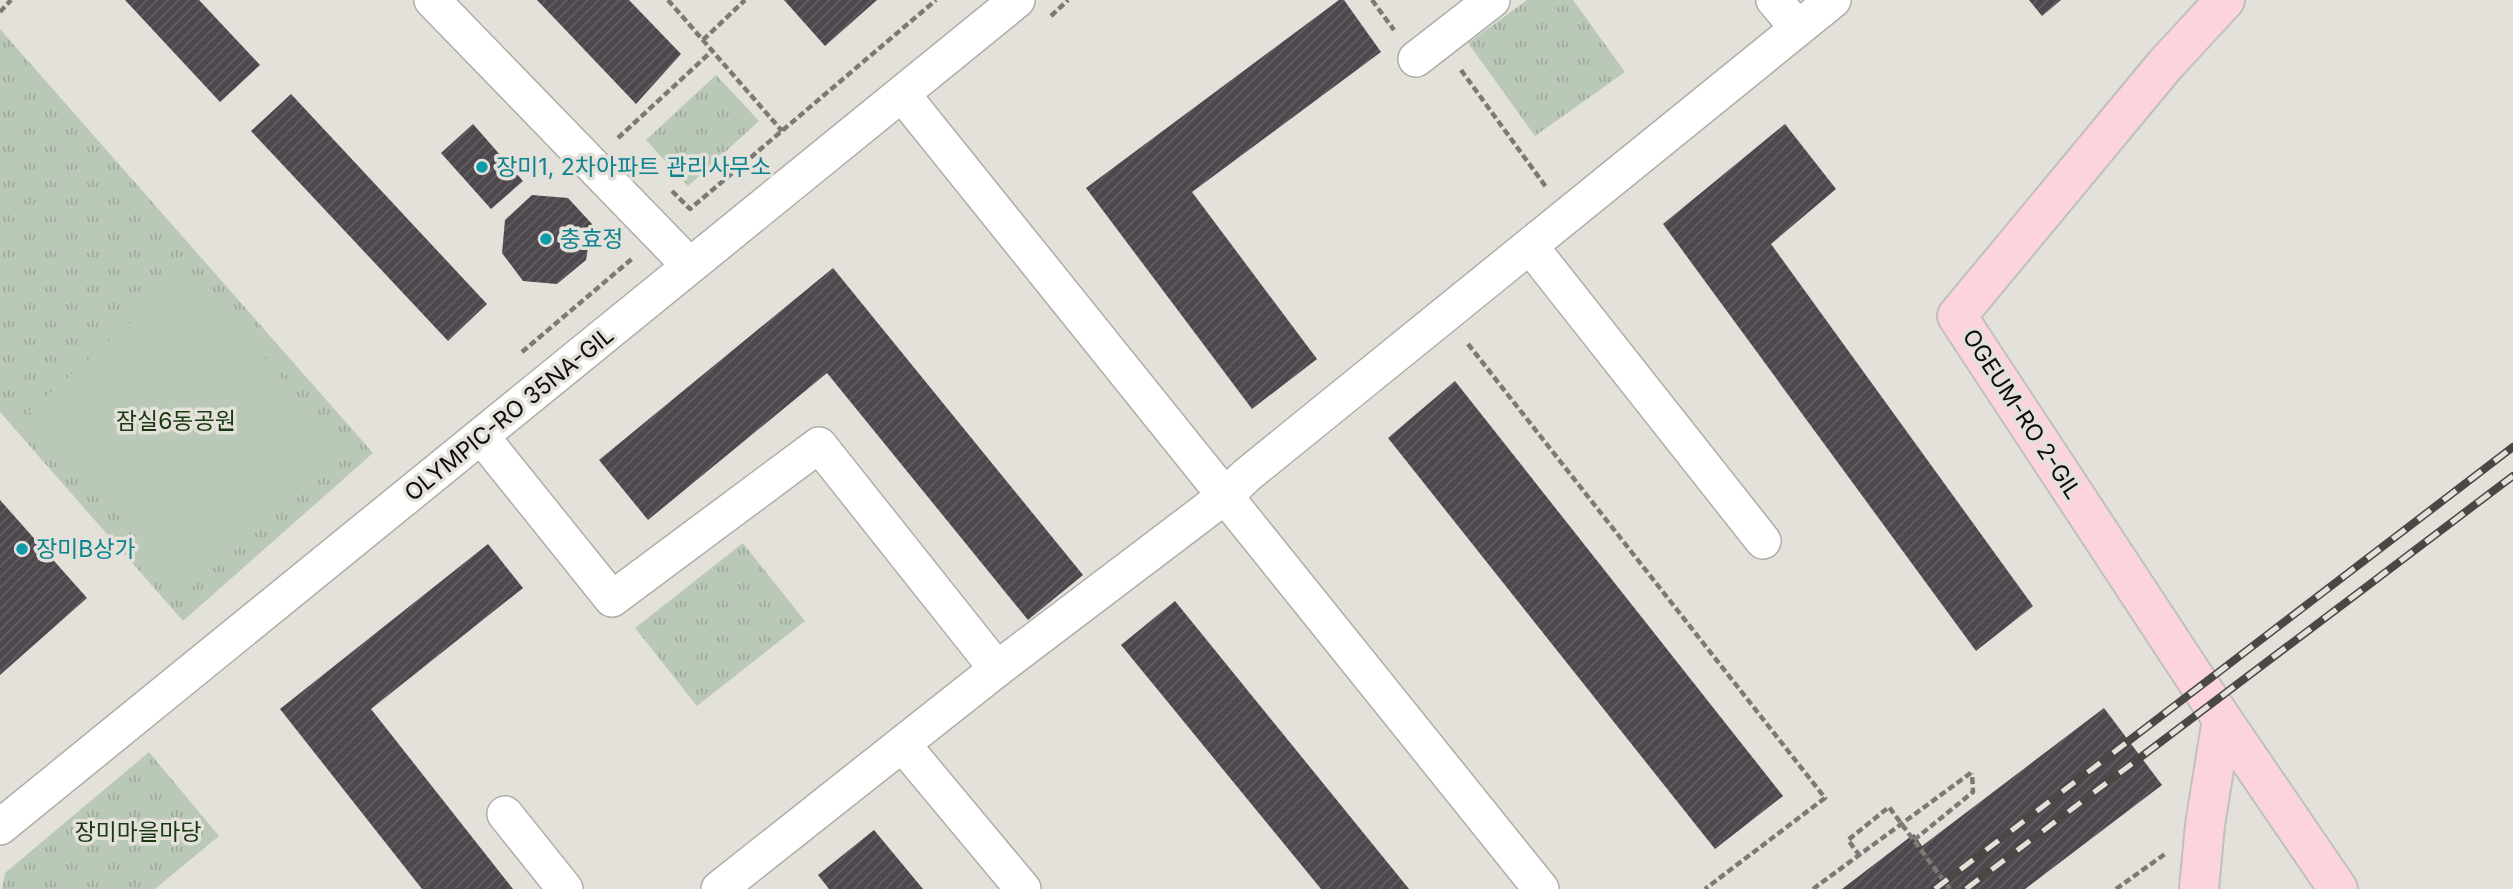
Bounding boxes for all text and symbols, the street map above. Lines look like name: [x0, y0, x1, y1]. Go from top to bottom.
place label: 장미1, 2차아파트 관리사무소: [496, 153, 772, 181]
marker: 장미1, 2차아파트 관리사무소: [474, 159, 490, 175]
place label: 충효정: [560, 225, 623, 253]
marker: 충효정: [538, 231, 554, 247]
street label: OLYMPIC-RO 35NA-GIL: [399, 321, 619, 507]
street label: OGEUM-RO 2-GIL: [1957, 324, 2087, 504]
park label: 잠실6동공원: [116, 407, 236, 435]
place label: 장미B상가: [36, 535, 136, 563]
marker: 장미B상가: [14, 541, 30, 557]
park label: 장미마을마당: [75, 818, 201, 846]

